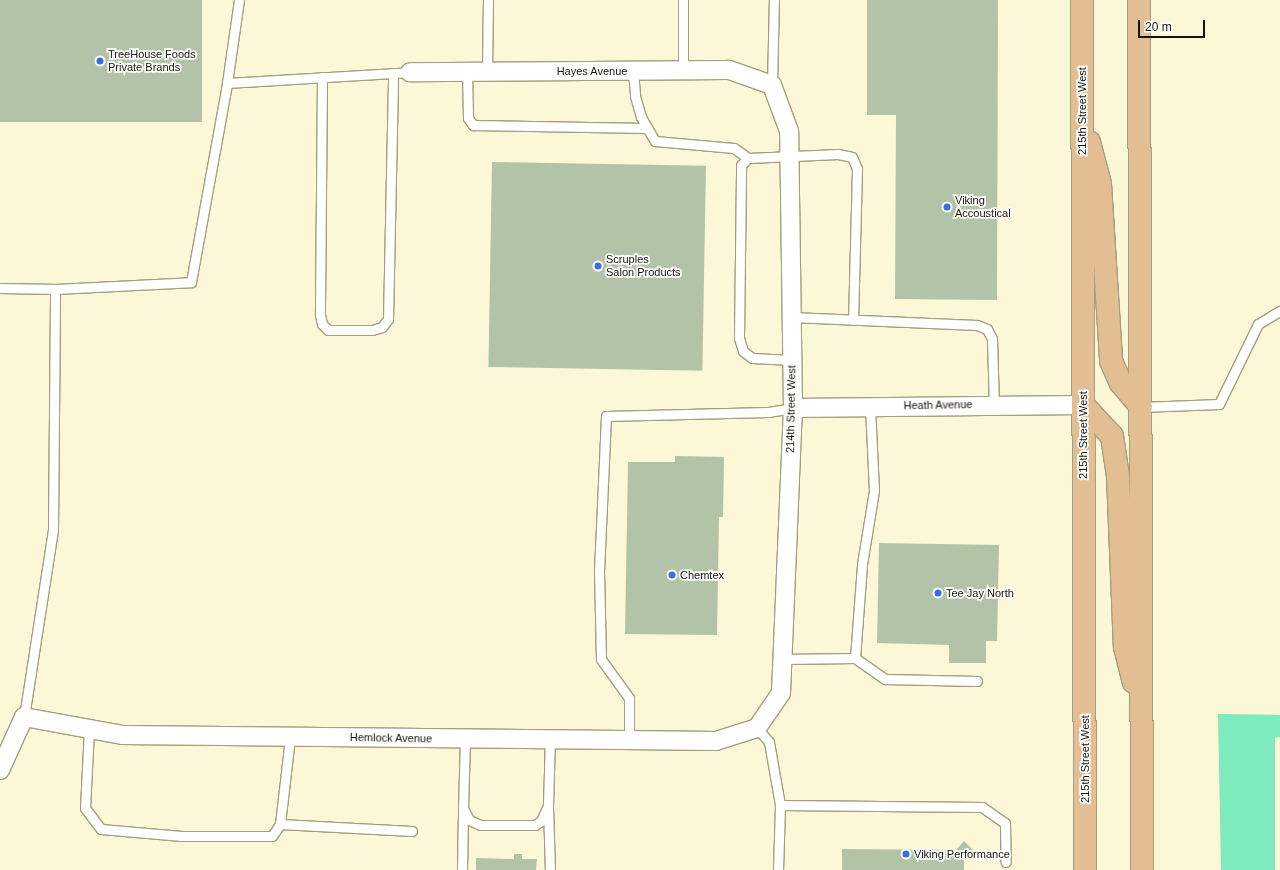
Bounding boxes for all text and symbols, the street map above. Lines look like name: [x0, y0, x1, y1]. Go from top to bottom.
scale bar: [1140, 12, 1207, 38]
text: 20 m: [1145, 20, 1172, 34]
place label: TreeHouse Foods Private Brands: [108, 48, 196, 74]
marker: TreeHouse Foods Private Brands: [95, 56, 105, 66]
street label: Hayes Avenue: [556, 64, 628, 78]
street label: 215th Street West: [1075, 67, 1089, 155]
place label: Viking Accoustical: [955, 194, 1011, 220]
marker: Viking Accoustical: [942, 202, 952, 212]
place label: Scruples Salon Products: [606, 253, 681, 279]
marker: Scruples Salon Products: [593, 261, 603, 271]
street label: 214th Street West: [784, 365, 798, 453]
street label: 215th Street West: [1076, 391, 1090, 479]
street label: Heath Avenue: [903, 398, 973, 412]
place label: Chemtex: [680, 568, 724, 582]
marker: Chemtex: [667, 570, 677, 580]
place label: Tee Jay North: [946, 586, 1014, 600]
marker: Tee Jay North: [933, 588, 943, 598]
street label: 215th Street West: [1078, 715, 1092, 803]
street label: Hemlock Avenue: [349, 731, 433, 745]
place label: Viking Performance: [914, 847, 1010, 861]
marker: Viking Performance: [901, 849, 911, 859]

